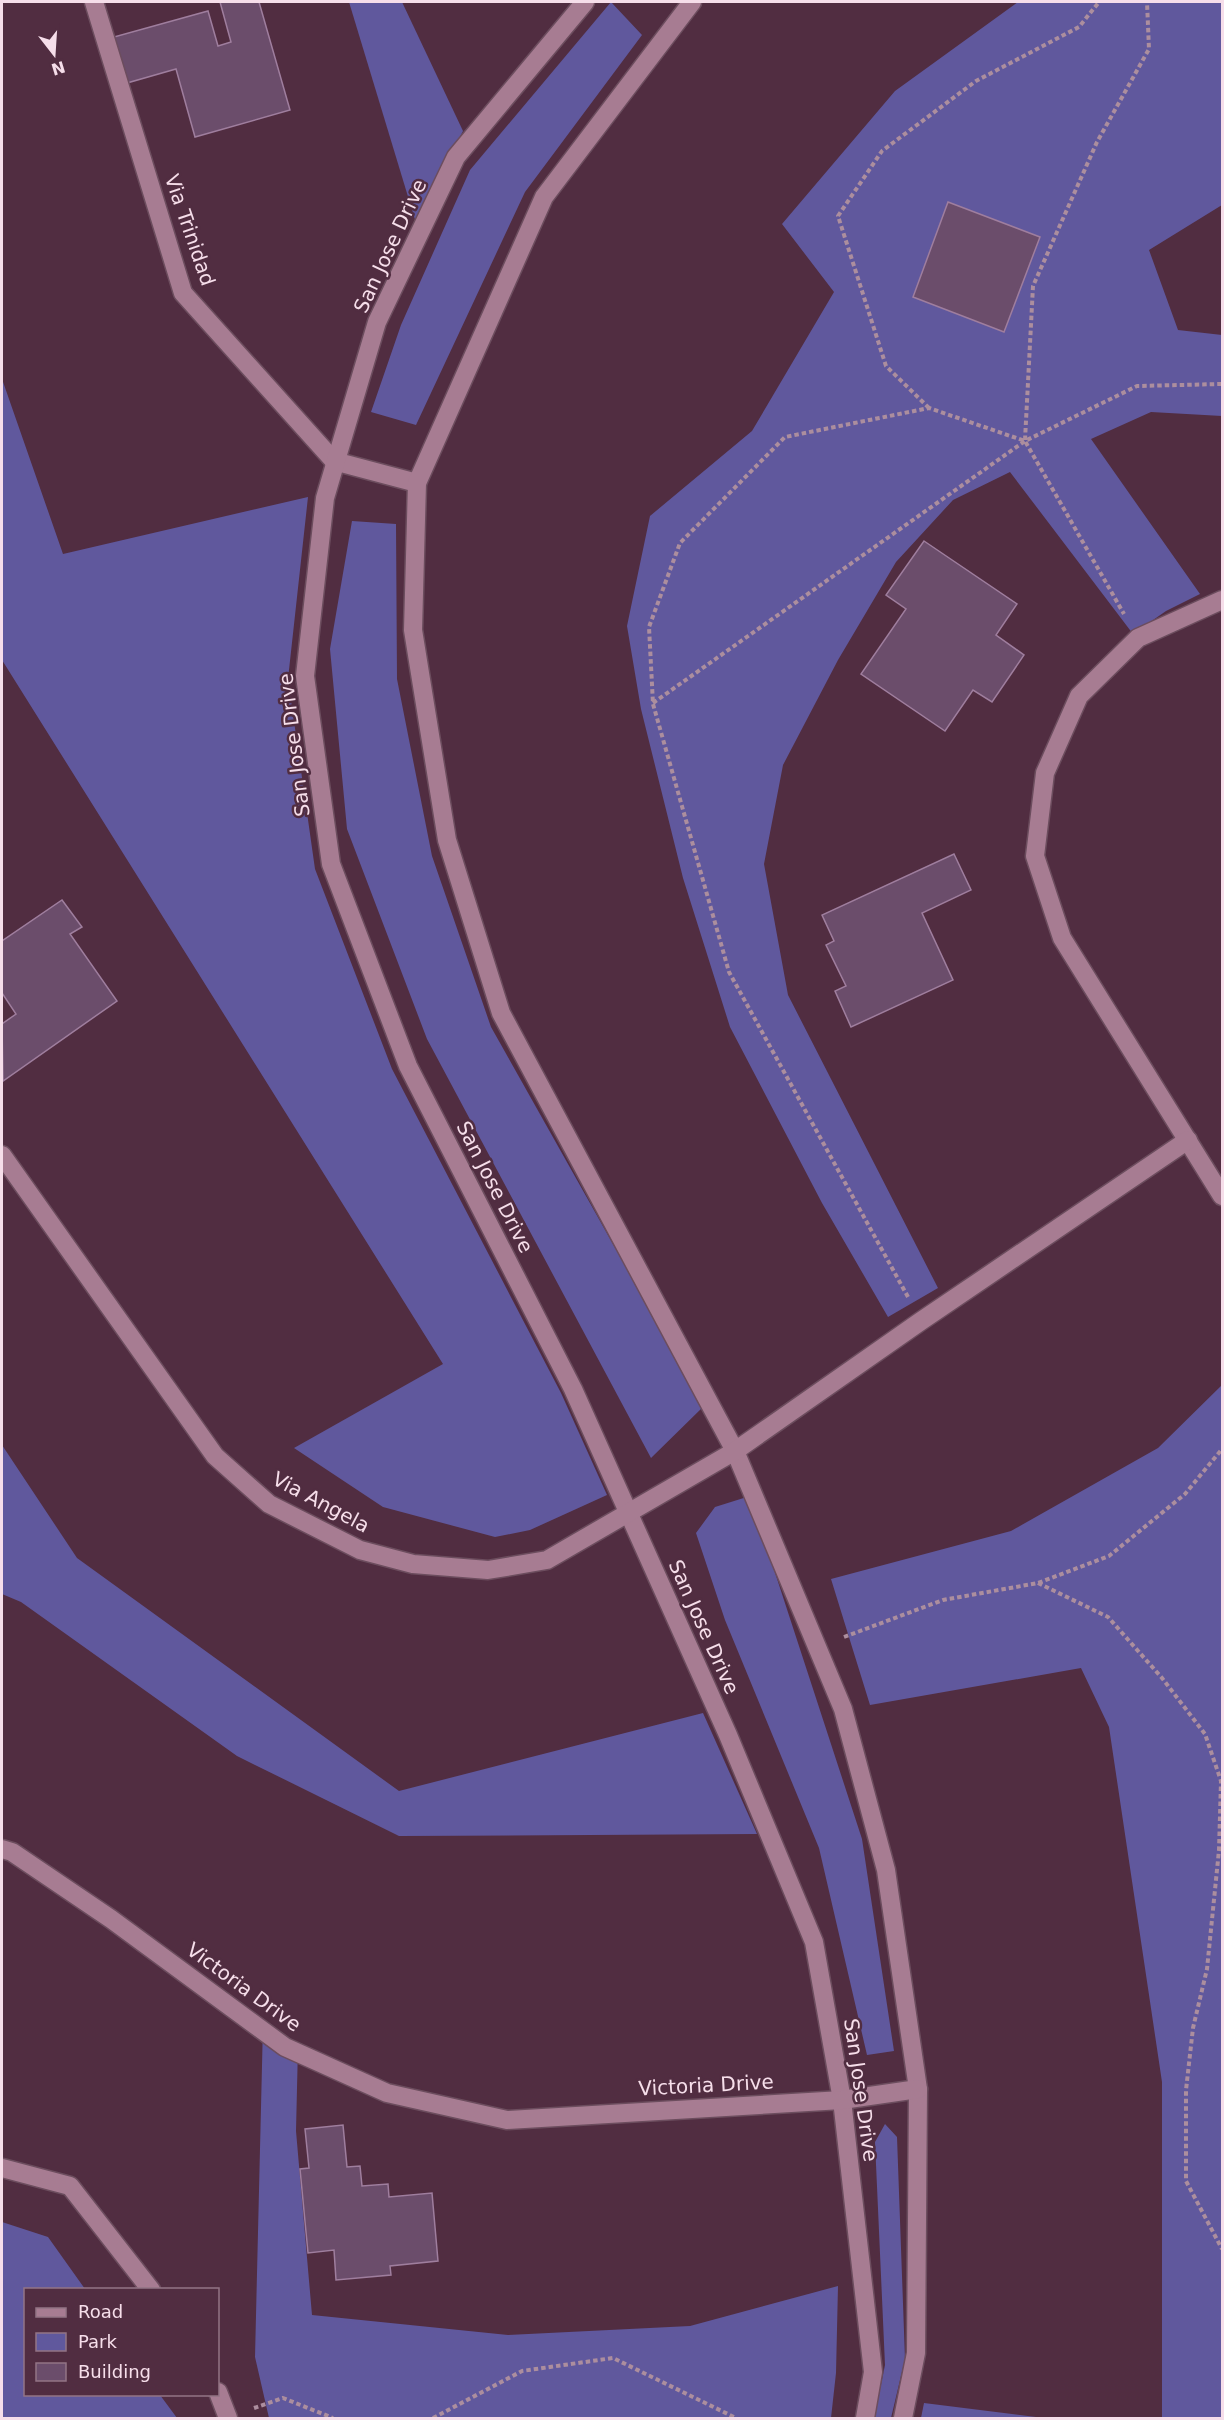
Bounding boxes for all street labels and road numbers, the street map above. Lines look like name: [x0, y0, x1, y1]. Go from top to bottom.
street label: Via Trinidad: [160, 171, 220, 289]
street label: San Jose Drive: [349, 175, 431, 317]
street label: San Jose Drive: [273, 672, 315, 818]
street label: San Jose Drive: [452, 1117, 538, 1257]
street label: Via Angela: [268, 1466, 374, 1538]
street label: San Jose Drive: [664, 1556, 744, 1698]
street label: Victoria Drive: [182, 1937, 306, 2037]
street label: San Jose Drive: [839, 2017, 883, 2163]
street label: Victoria Drive: [638, 2069, 774, 2101]

